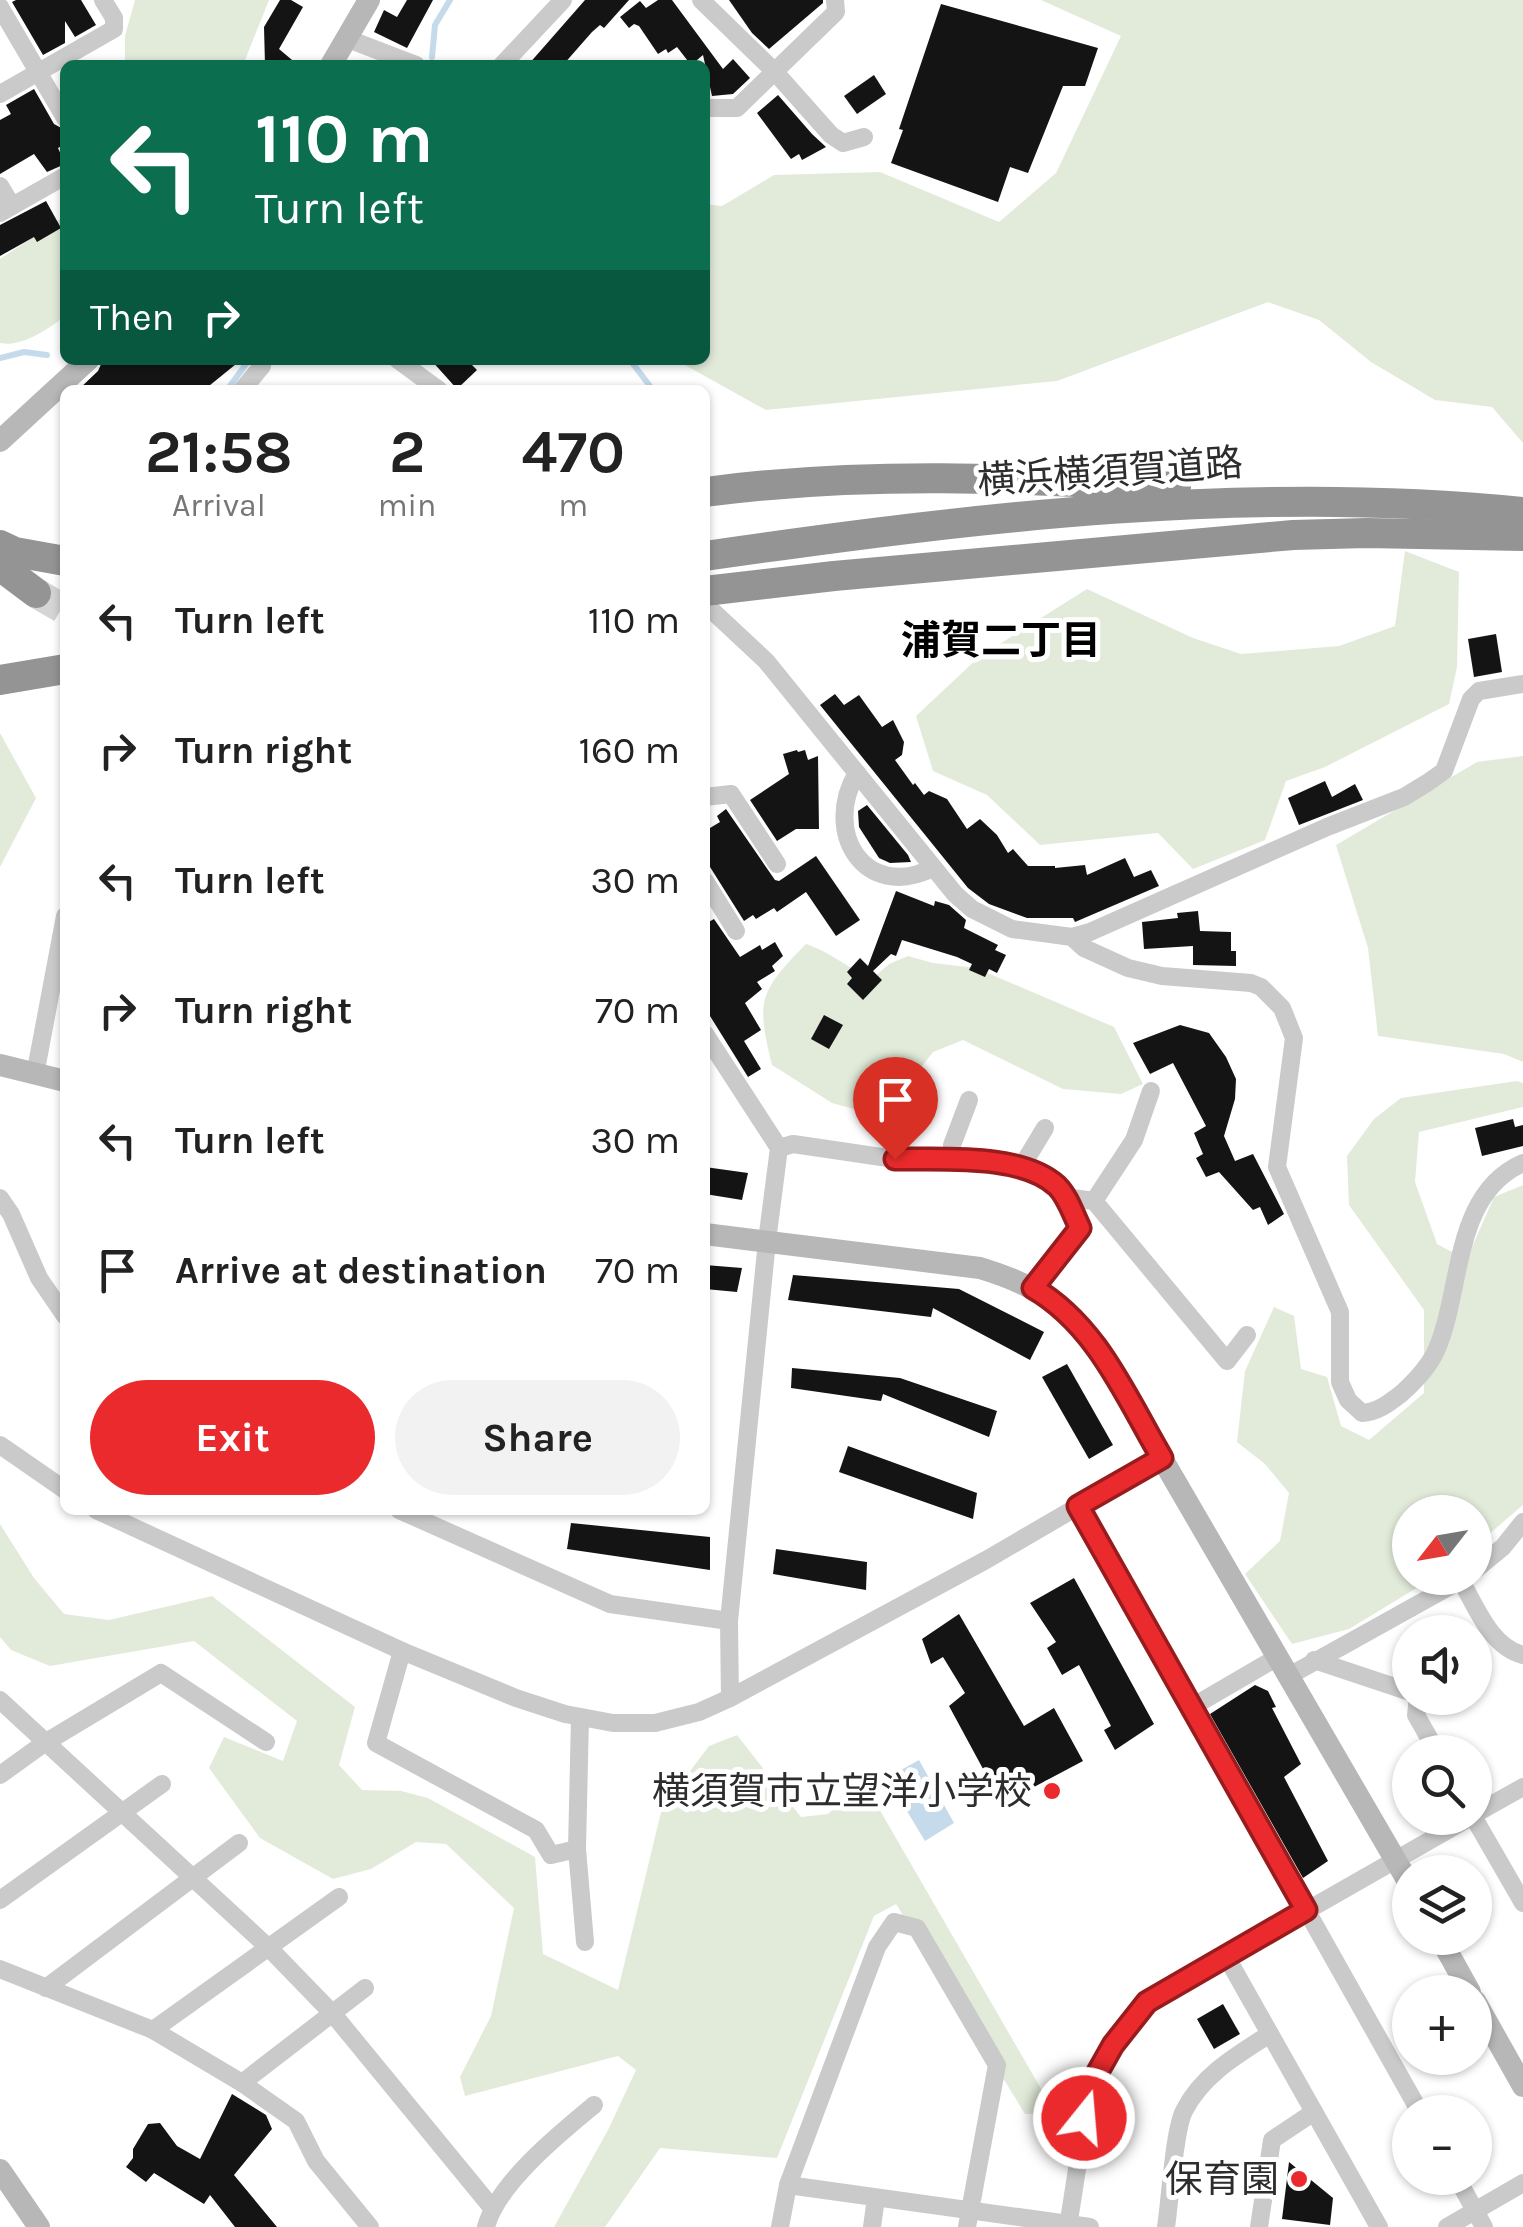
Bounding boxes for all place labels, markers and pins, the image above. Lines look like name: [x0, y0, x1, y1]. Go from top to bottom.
pin: [853, 1057, 938, 1160]
place label: 横須賀市立望洋小学校: [652, 1769, 1032, 1814]
marker: 横須賀市立望洋小学校: [1041, 1780, 1063, 1802]
place label: 保育園: [1165, 2157, 1279, 2202]
marker: 保育園: [1288, 2168, 1310, 2190]

